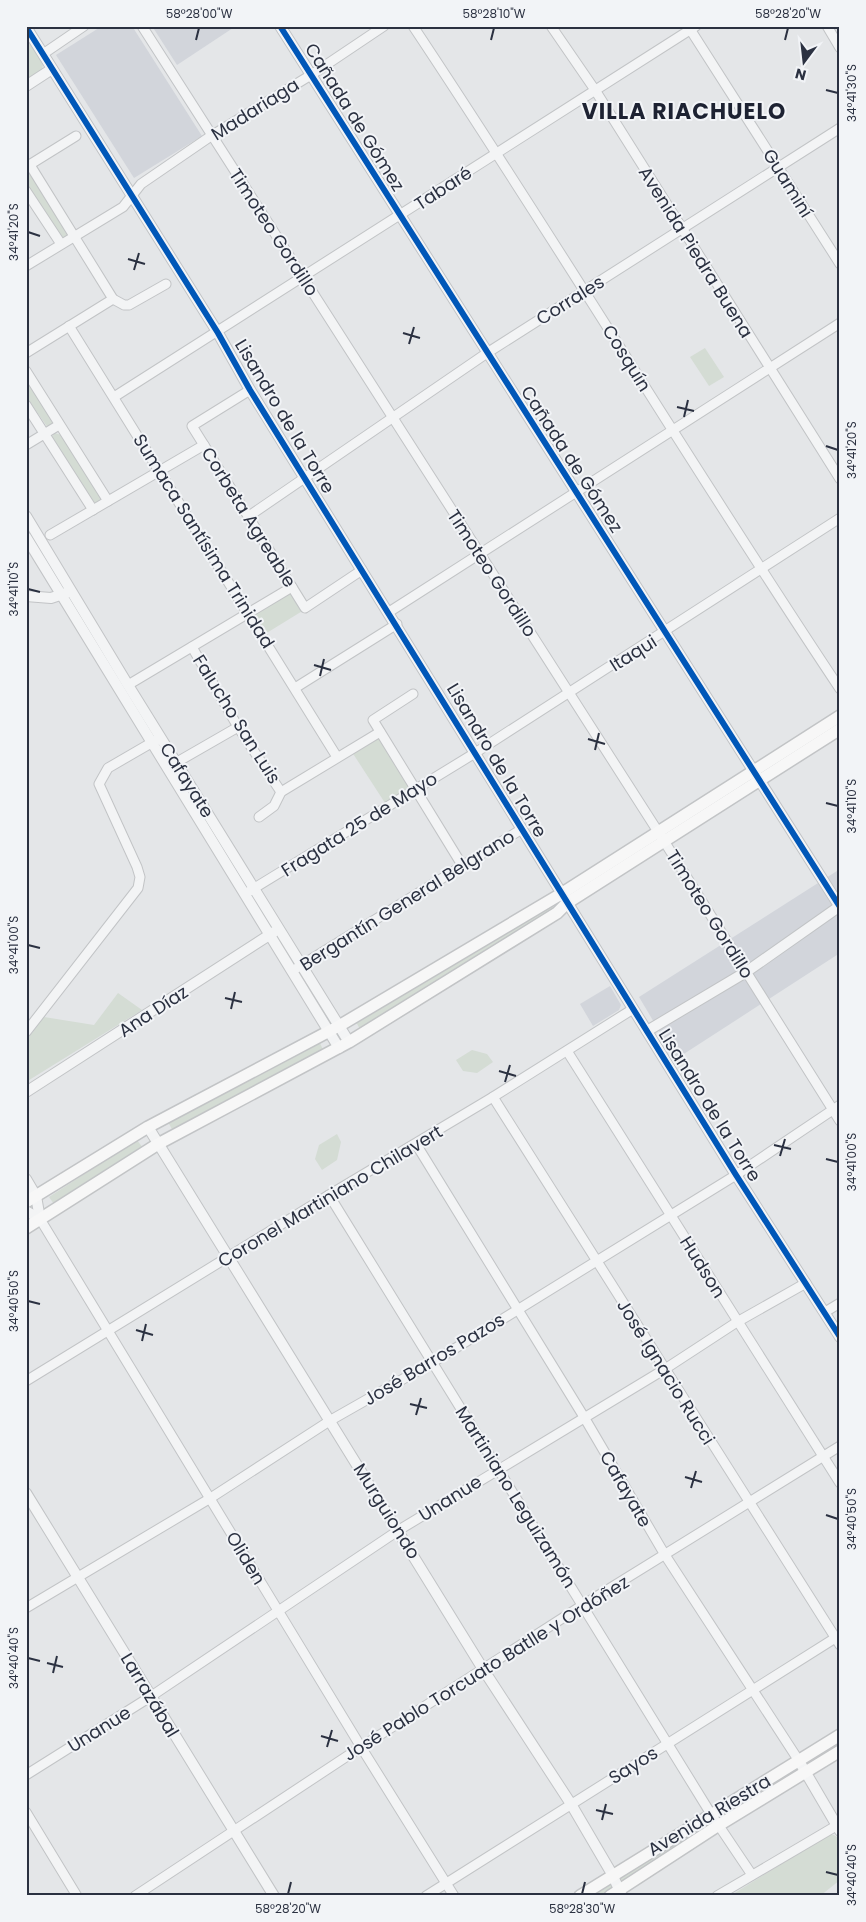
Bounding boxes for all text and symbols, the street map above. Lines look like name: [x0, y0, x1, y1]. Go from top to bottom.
text: 58°28'00"W: [166, 5, 233, 22]
text: 58°28'10"W: [462, 5, 526, 22]
text: 58°28'20"W: [755, 5, 821, 22]
street label: Cañada de Gómez: [299, 38, 411, 196]
north arrow: [778, 38, 828, 88]
text: N: [793, 64, 808, 86]
text: 34°41'30"S: [843, 64, 860, 122]
street label: Madariaga: [206, 72, 304, 146]
district label: VILLA RIACHUELO: [582, 96, 786, 127]
street label: Guaminí: [757, 144, 819, 222]
street label: Tabaré: [409, 160, 477, 216]
street label: Avenida Piedra Buena: [633, 162, 759, 342]
street label: Timoteo Gordillo: [223, 163, 325, 301]
text: 34°41'20"S: [5, 203, 22, 261]
street label: Corrales: [531, 269, 609, 331]
street label: Cosquín: [597, 320, 657, 396]
street label: Lisandro de la Torre: [229, 334, 341, 498]
street label: Cañada de Gómez: [515, 381, 629, 537]
text: 34°41'20"S: [843, 421, 860, 479]
street label: Sumaca Santísima Trinidad: [128, 429, 280, 653]
street label: Corbeta Agreable: [196, 442, 302, 592]
street label: Timoteo Gordillo: [441, 504, 543, 642]
text: 34°41'10"S: [5, 562, 22, 616]
street label: Itaqui: [605, 629, 661, 677]
street label: Falucho San Luis: [187, 650, 287, 788]
street label: Lisandro de la Torre: [441, 678, 553, 842]
street label: Cafayate: [154, 738, 220, 822]
street label: Fragata 25 de Mayo: [276, 766, 442, 882]
text: 34°41'10"S: [843, 779, 860, 833]
street label: Bergantín General Belgrano: [295, 823, 519, 977]
street label: Timoteo Gordillo: [660, 845, 760, 983]
text: 34°41'00"S: [5, 916, 22, 974]
street label: Ana Díaz: [113, 979, 193, 1043]
street label: Lisandro de la Torre: [653, 1024, 767, 1186]
street label: Coronel Martiniano Chilavert: [213, 1119, 447, 1273]
text: 34°41'00"S: [843, 1133, 860, 1191]
street label: Hudson: [674, 1231, 732, 1303]
text: 34°40'50"S: [5, 1270, 22, 1332]
street label: José Ignacio Rucci: [611, 1295, 721, 1449]
street label: José Barros Pazos: [359, 1307, 509, 1411]
street label: Martiniano Leguizamón: [450, 1401, 582, 1593]
street label: Cafayate: [594, 1446, 658, 1532]
street label: Murguiondo: [348, 1458, 426, 1564]
street label: Unanue: [414, 1469, 486, 1527]
text: 34°40'50"S: [843, 1488, 860, 1550]
street label: Oliden: [220, 1527, 272, 1589]
street label: José Pablo Torcuato Batlle y Ordóñez: [338, 1569, 634, 1767]
text: 34°40'40"S: [5, 1627, 22, 1689]
street label: Larrazábal: [115, 1648, 185, 1742]
street label: Unanue: [63, 1700, 135, 1758]
street label: Sayos: [604, 1740, 662, 1790]
street label: Avenida Riestra: [643, 1768, 775, 1862]
text: 34°40'40"S: [843, 1844, 860, 1906]
text: 58°28'20"W: [255, 1900, 321, 1917]
text: 58°28'30"W: [549, 1900, 615, 1917]

